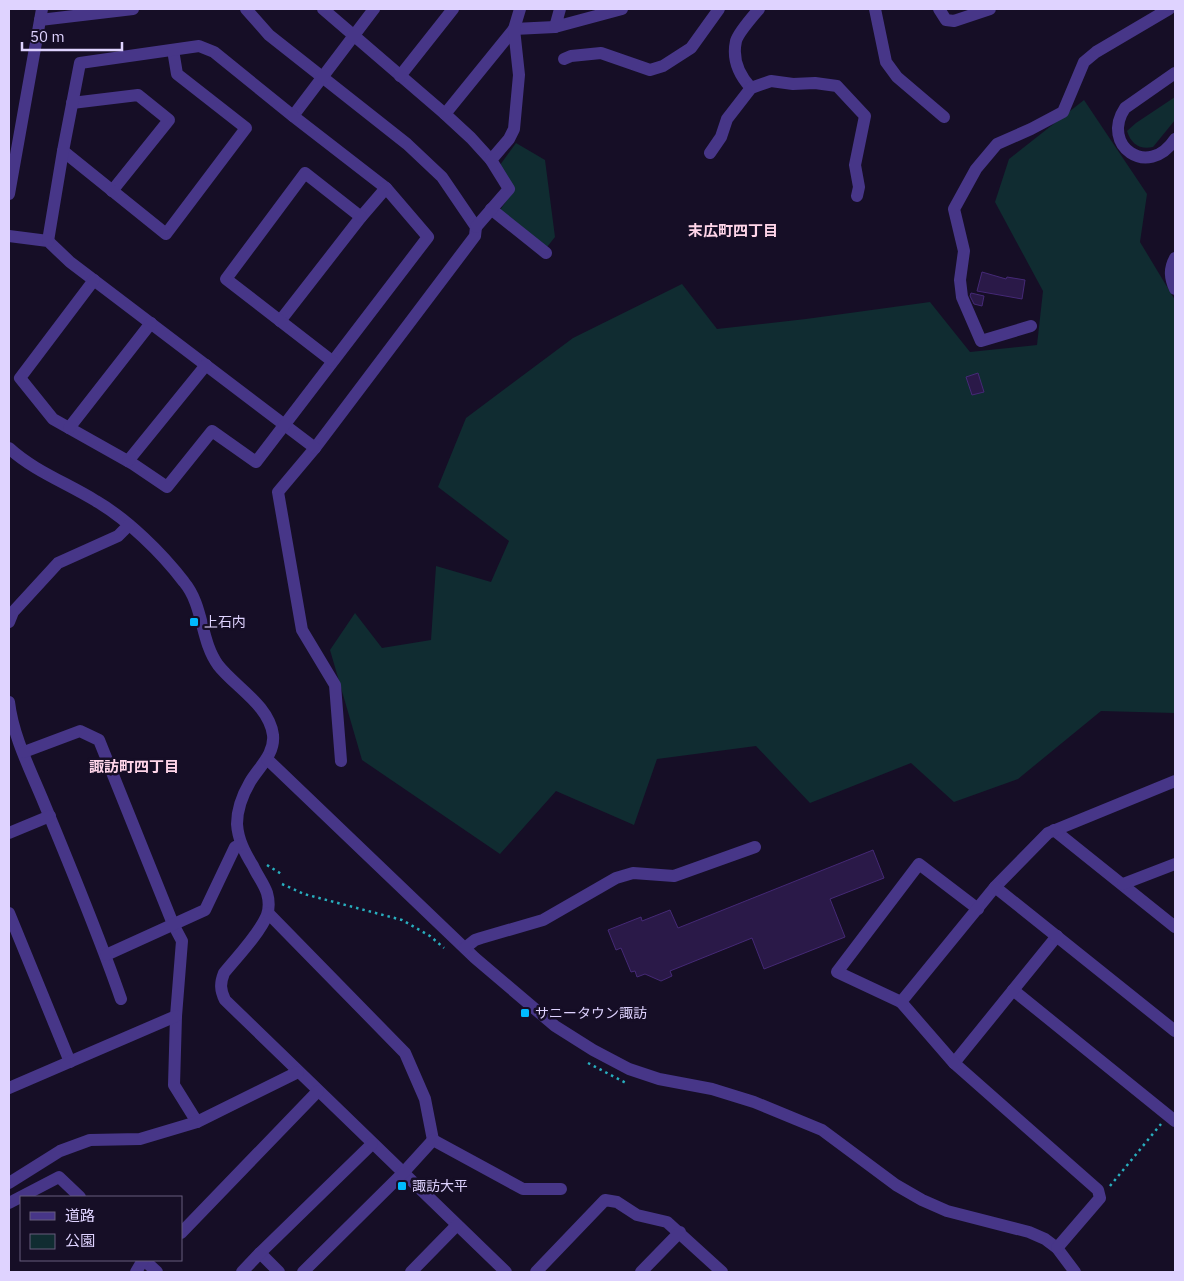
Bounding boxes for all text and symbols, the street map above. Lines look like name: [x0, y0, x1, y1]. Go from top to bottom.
scale bar: [22, 20, 122, 52]
text: 50 m: [30, 27, 65, 46]
district label: 末広町四丁目: [688, 221, 778, 240]
place label: 上石内: [204, 613, 246, 631]
marker: 上石内: [188, 616, 200, 628]
district label: 諏訪町四丁目: [89, 757, 179, 776]
place label: サニータウン諏訪: [535, 1004, 647, 1022]
marker: サニータウン諏訪: [519, 1007, 531, 1019]
place label: 諏訪大平: [412, 1177, 468, 1195]
marker: 諏訪大平: [396, 1180, 408, 1192]
legend: [20, 1196, 182, 1261]
text: 道路: [65, 1206, 95, 1225]
text: 公園: [65, 1231, 95, 1250]

